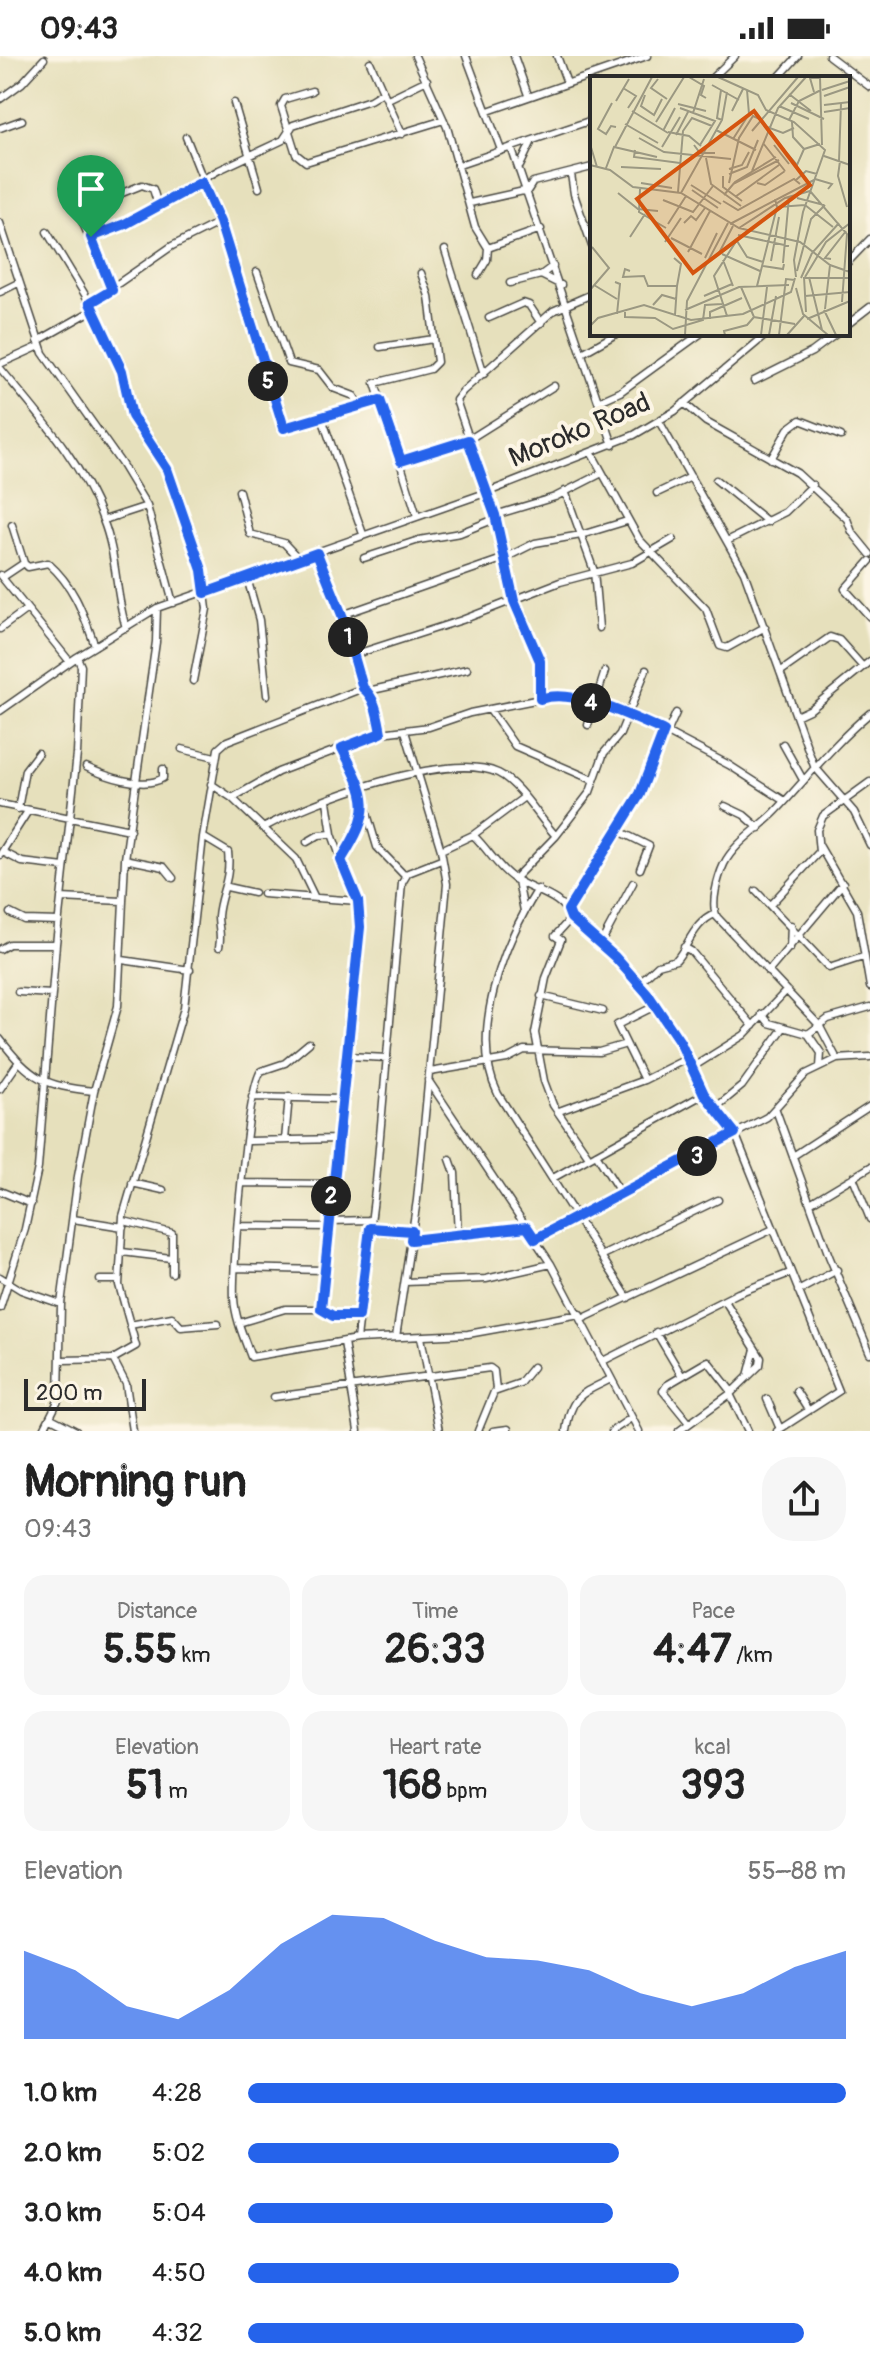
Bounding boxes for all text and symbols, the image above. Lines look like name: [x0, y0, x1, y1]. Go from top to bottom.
text: 09:43: [40, 10, 118, 47]
inset map: [590, 76, 850, 336]
pin: [57, 155, 125, 237]
icon: arrive: [69, 167, 113, 211]
pin: 5: [248, 361, 288, 401]
text: 5: [262, 367, 274, 395]
street label: Moroko Road: [504, 385, 656, 476]
pin: 1: [328, 617, 368, 657]
text: 1: [344, 623, 352, 651]
pin: 4: [571, 683, 611, 723]
text: 4: [585, 689, 597, 717]
pin: 3: [677, 1136, 717, 1176]
text: 3: [691, 1142, 703, 1170]
pin: 2: [311, 1176, 351, 1216]
text: 2: [325, 1182, 337, 1210]
scale bar: [24, 1375, 146, 1411]
text: 200 m: [36, 1379, 103, 1407]
text: Morning run: [24, 1455, 247, 1510]
button: share: [762, 1457, 846, 1541]
text: 09:43: [24, 1513, 92, 1545]
text: Distance: [117, 1597, 197, 1625]
text: Time: [412, 1597, 458, 1625]
text: Pace: [691, 1597, 735, 1625]
text: 5.55: [103, 1625, 177, 1674]
text: 26:33: [385, 1625, 485, 1674]
text: 4:47: [653, 1625, 731, 1674]
text: km: [177, 1641, 211, 1669]
text: /km: [731, 1641, 773, 1669]
text: Elevation: [115, 1733, 199, 1761]
text: Heart rate: [389, 1733, 481, 1761]
text: kcal: [695, 1733, 731, 1761]
text: 51: [126, 1761, 164, 1810]
text: 168: [383, 1761, 442, 1810]
text: 393: [680, 1761, 746, 1810]
text: m: [164, 1777, 188, 1805]
text: bpm: [442, 1777, 487, 1805]
text: Elevation: [24, 1855, 123, 1887]
text: 55–88 m: [748, 1855, 846, 1887]
text: 1.0 km: [24, 2077, 97, 2109]
text: 4:28: [152, 2077, 202, 2109]
text: 2.0 km: [24, 2137, 102, 2169]
text: 5:02: [152, 2137, 205, 2169]
text: 3.0 km: [24, 2197, 102, 2229]
text: 5:04: [152, 2197, 206, 2229]
text: 4.0 km: [24, 2257, 102, 2289]
text: 4:50: [152, 2257, 206, 2289]
text: 5.0 km: [24, 2317, 101, 2349]
text: 4:32: [152, 2317, 203, 2349]

